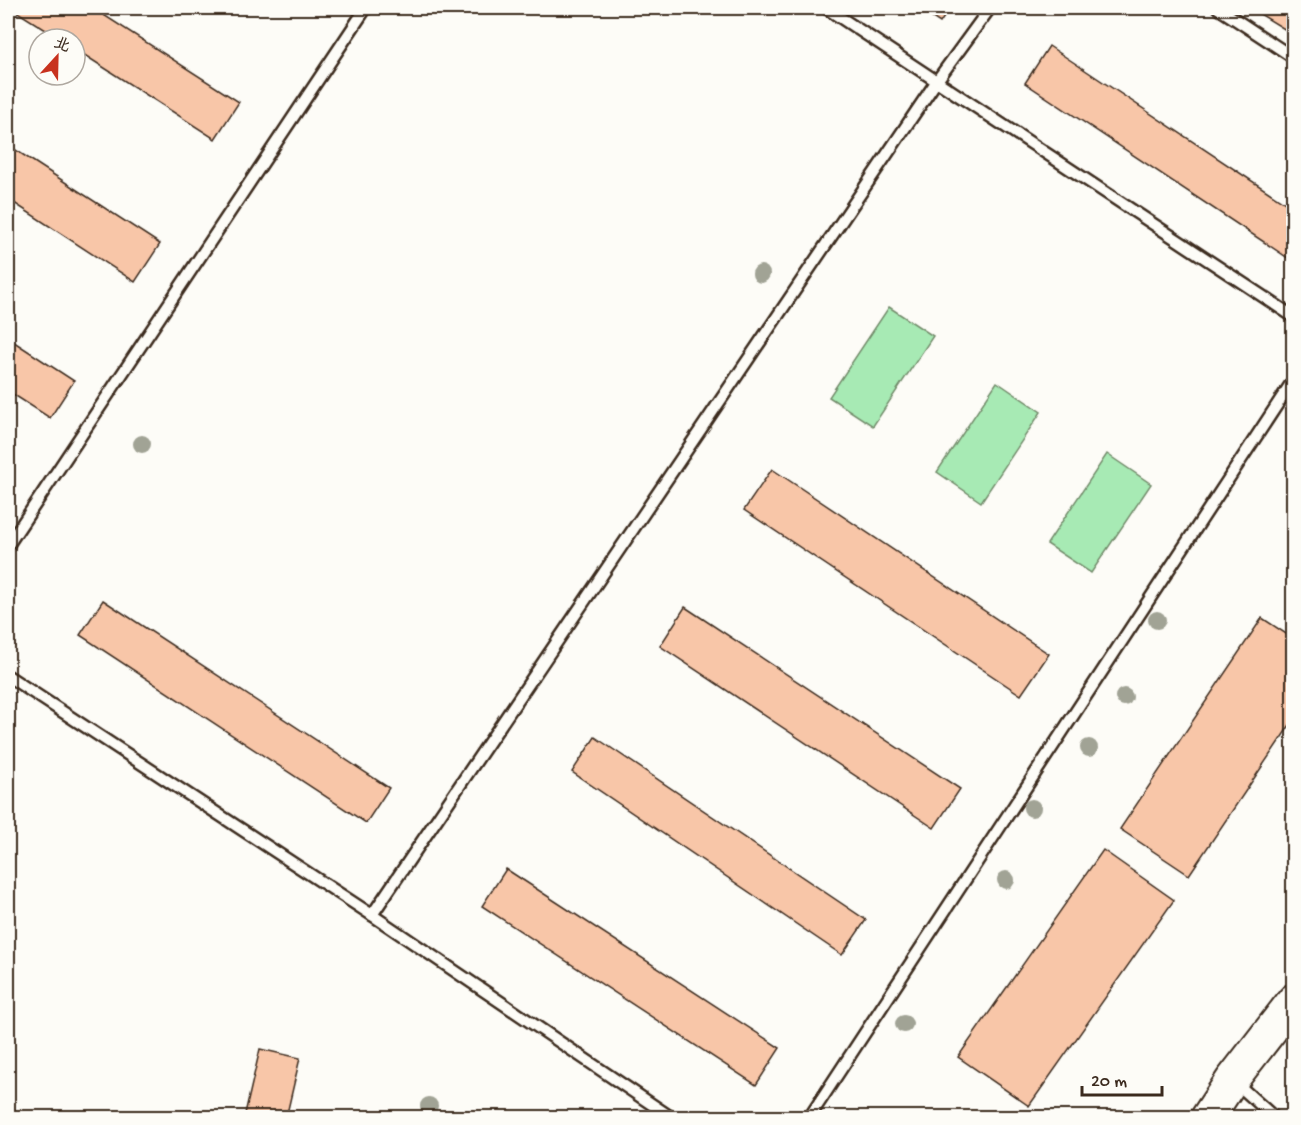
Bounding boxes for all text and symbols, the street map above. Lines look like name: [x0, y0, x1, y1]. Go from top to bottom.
north arrow: [27, 27, 87, 87]
text: 北: [50, 34, 73, 58]
scale bar: [1082, 1059, 1162, 1097]
text: 20 m: [1091, 1072, 1127, 1093]

